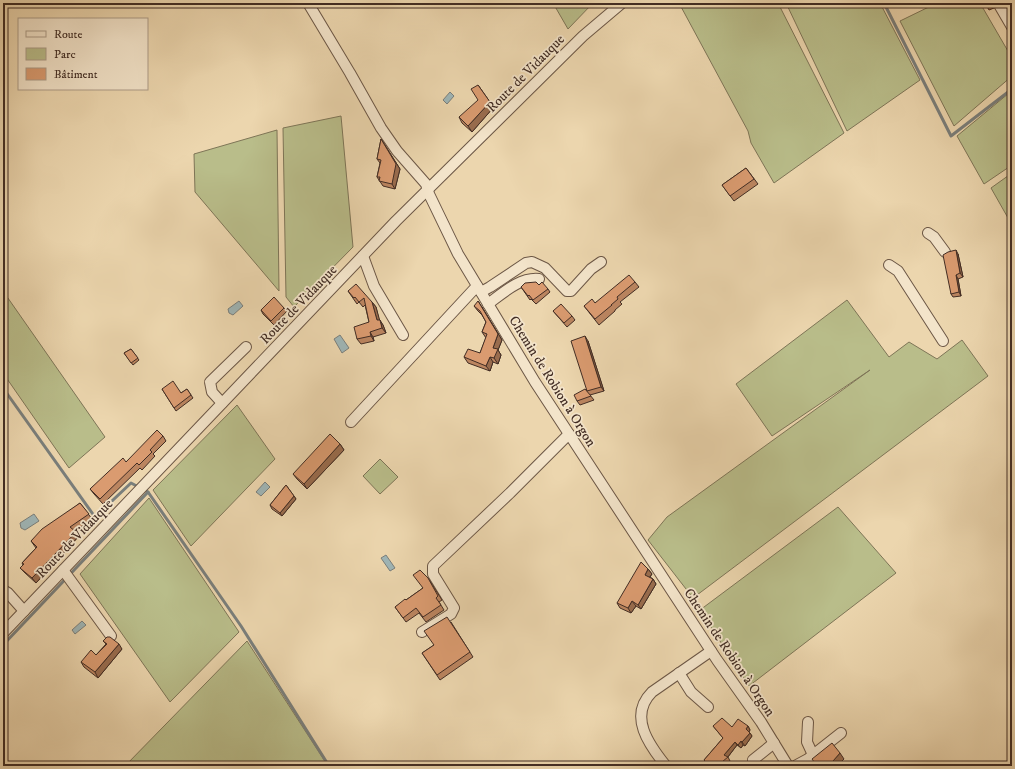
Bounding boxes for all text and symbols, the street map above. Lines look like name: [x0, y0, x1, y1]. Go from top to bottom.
legend: [18, 18, 148, 90]
text: Route: [54, 27, 82, 42]
street label: Route de Vidauque: [483, 31, 569, 117]
text: Parc: [54, 47, 76, 62]
text: Bâtiment: [54, 67, 98, 82]
street label: Route de Vidauque: [256, 261, 341, 348]
street label: Chemin de Robion à Orgon: [505, 313, 600, 451]
street label: Route de Vidauque: [32, 495, 117, 582]
street label: Chemin de Robion à Orgon: [679, 585, 779, 721]

